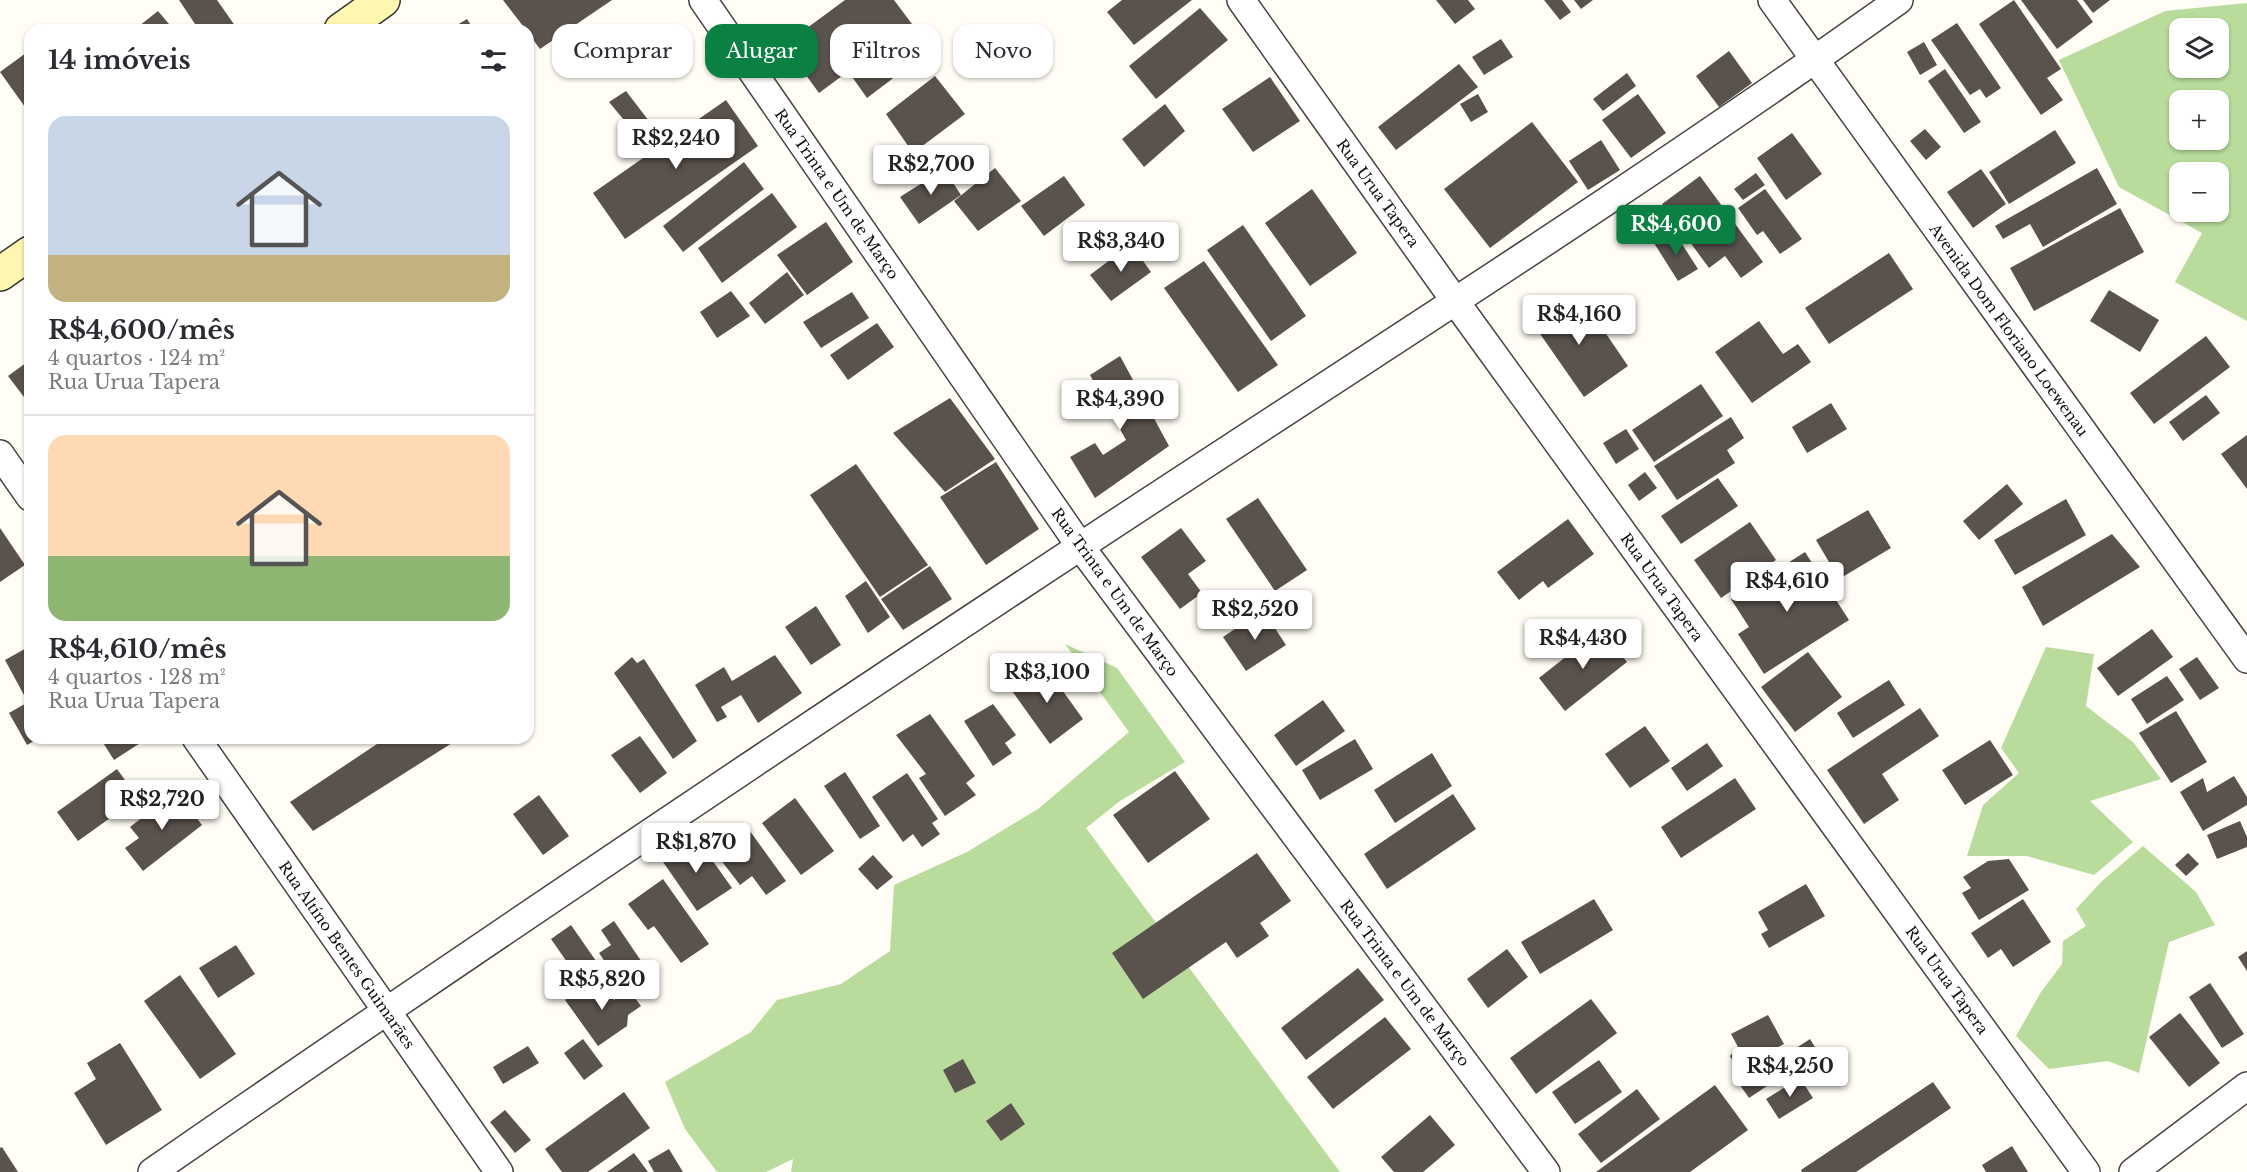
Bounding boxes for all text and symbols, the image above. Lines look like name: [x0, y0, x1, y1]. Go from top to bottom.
map controls: [2169, 18, 2229, 222]
button: layers: [2169, 18, 2229, 78]
chip: Comprar: [552, 24, 693, 78]
chip: Alugar: [705, 24, 818, 78]
chip: Filtros: [830, 24, 941, 78]
chip: Novo: [953, 24, 1053, 78]
text: 14 imóveis: [48, 44, 191, 76]
icon: filters: [477, 44, 510, 77]
button: +: [2169, 90, 2229, 150]
street label: Rua Trinta e Um de Março: [771, 105, 903, 283]
pin: R$2,240: [621, 119, 731, 170]
text: R$2,240: [632, 126, 720, 150]
street label: Rua Urua Tapera: [1332, 135, 1424, 251]
pin: R$2,700: [876, 145, 986, 196]
text: R$2,700: [887, 152, 975, 176]
icon: home: [225, 155, 333, 263]
button: −: [2169, 162, 2229, 222]
pin: R$4,600: [1621, 205, 1731, 256]
text: R$4,600: [1630, 212, 1722, 236]
street label: Avenida Dom Floriano Loewenau: [1925, 219, 2093, 440]
pin: R$3,340: [1066, 222, 1176, 273]
text: R$3,340: [1077, 229, 1165, 253]
pin: R$4,160: [1524, 295, 1634, 346]
text: R$4,160: [1537, 302, 1622, 326]
text: R$4,600/mês: [48, 314, 235, 346]
text: 4 quartos · 124 m²: [48, 346, 225, 370]
text: Rua Urua Tapera: [48, 370, 220, 394]
pin: R$4,390: [1065, 380, 1175, 431]
text: R$4,390: [1075, 387, 1165, 411]
icon: home: [225, 474, 333, 582]
street label: Rua Trinta e Um de Março: [1047, 504, 1183, 680]
street label: Rua Urua Tapera: [1616, 529, 1708, 645]
pin: R$4,610: [1732, 562, 1842, 613]
text: R$4,610: [1745, 569, 1829, 593]
pin: R$2,520: [1200, 590, 1310, 641]
text: R$2,520: [1211, 597, 1299, 621]
pin: R$4,430: [1528, 619, 1638, 670]
text: R$4,430: [1539, 626, 1627, 650]
text: R$4,610/mês: [48, 633, 227, 665]
pin: R$3,100: [992, 653, 1102, 704]
text: R$3,100: [1004, 660, 1090, 684]
text: 4 quartos · 128 m²: [48, 665, 226, 689]
text: Rua Urua Tapera: [48, 689, 220, 713]
pin: R$2,720: [107, 780, 217, 831]
text: R$2,720: [119, 787, 205, 811]
pin: R$1,870: [641, 823, 751, 874]
text: R$1,870: [655, 830, 737, 854]
street label: Rua Altíno Bentes Guimarães: [275, 858, 419, 1053]
street label: Rua Trinta e Um de Março: [1336, 896, 1474, 1070]
street label: Rua Urua Tapera: [1901, 922, 1993, 1038]
pin: R$5,820: [547, 960, 657, 1011]
text: R$5,820: [558, 967, 646, 991]
pin: R$4,250: [1735, 1047, 1845, 1098]
text: R$4,250: [1746, 1054, 1834, 1078]

